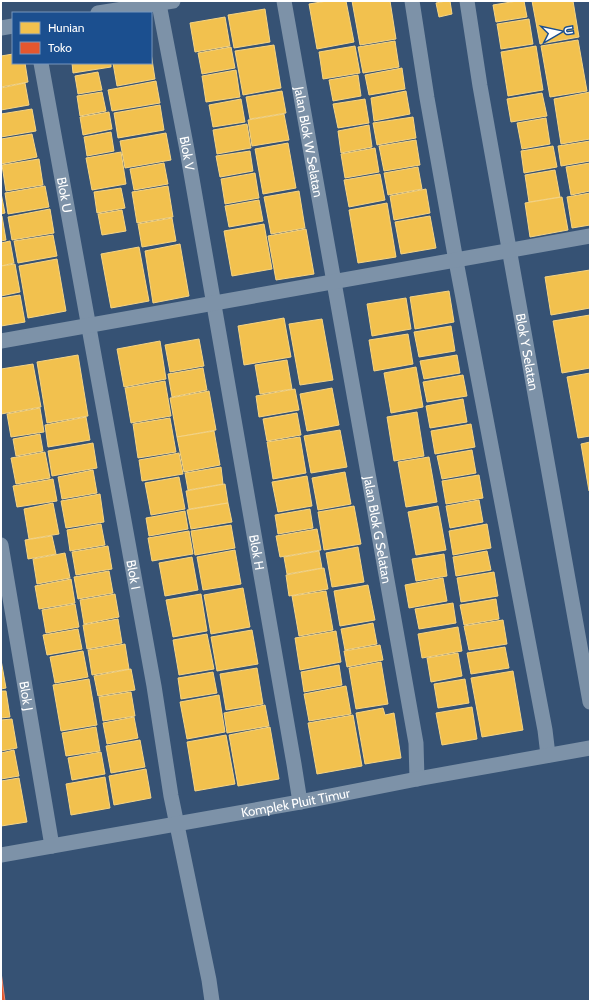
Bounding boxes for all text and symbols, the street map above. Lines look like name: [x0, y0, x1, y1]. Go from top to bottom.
legend: [12, 12, 152, 64]
north arrow: [539, 12, 579, 52]
text: Hunian: [48, 20, 85, 35]
text: U: [561, 25, 576, 36]
text: Toko: [48, 40, 72, 55]
street label: Jalan Blok W Selatan: [291, 84, 327, 198]
street label: Blok V: [177, 135, 198, 172]
street label: Blok U: [54, 176, 76, 214]
street label: Blok Y Selatan: [513, 312, 542, 392]
street label: Jalan Blok G Selatan: [360, 474, 395, 585]
street label: Blok H: [246, 533, 268, 571]
street label: Blok I: [123, 558, 144, 591]
street label: Blok J: [16, 680, 37, 712]
street label: Komplek Pluit Timur: [240, 784, 352, 820]

